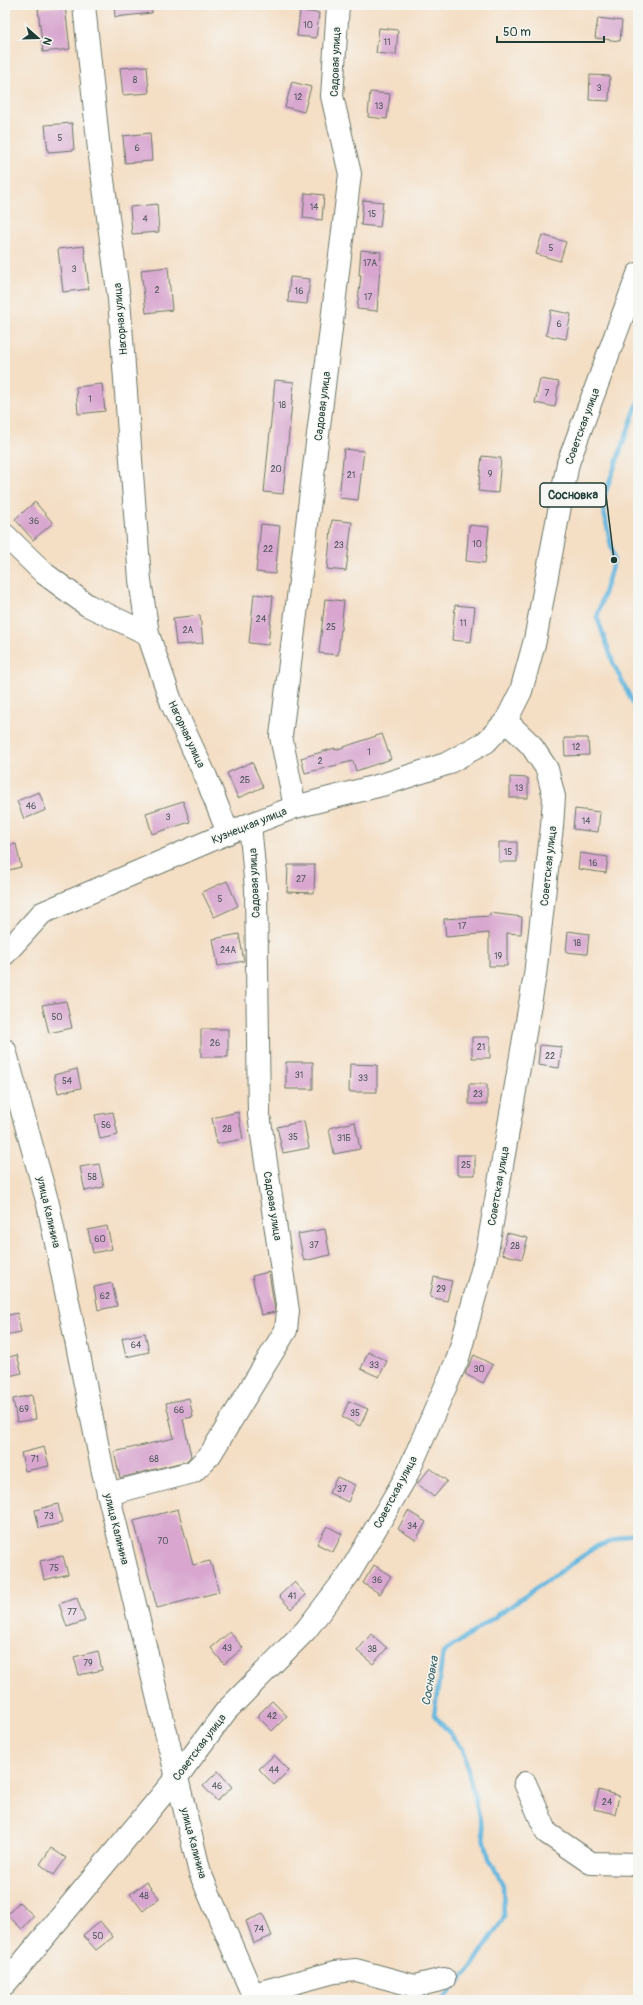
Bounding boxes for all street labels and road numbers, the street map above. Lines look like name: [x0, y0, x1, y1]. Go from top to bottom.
street label: Садовая улица: [328, 27, 343, 97]
street label: Нагорная улица: [111, 282, 130, 356]
street label: Садовая улица: [312, 371, 333, 442]
street label: Советская улица: [563, 386, 602, 466]
street label: Нагорная улица: [165, 699, 208, 770]
street label: Кузнецкая улица: [210, 804, 289, 846]
street label: Советская улица: [538, 825, 559, 907]
street label: Садовая улица: [246, 848, 263, 918]
street label: Советская улица: [485, 1145, 512, 1227]
street label: Садовая улица: [261, 1171, 284, 1242]
street label: улица Калинина: [34, 1174, 63, 1249]
street label: Советская улица: [371, 1454, 420, 1531]
street label: улица Калинина: [101, 1491, 132, 1566]
street label: Советская улица: [170, 1711, 229, 1783]
street label: улица Калинина: [178, 1805, 209, 1880]

